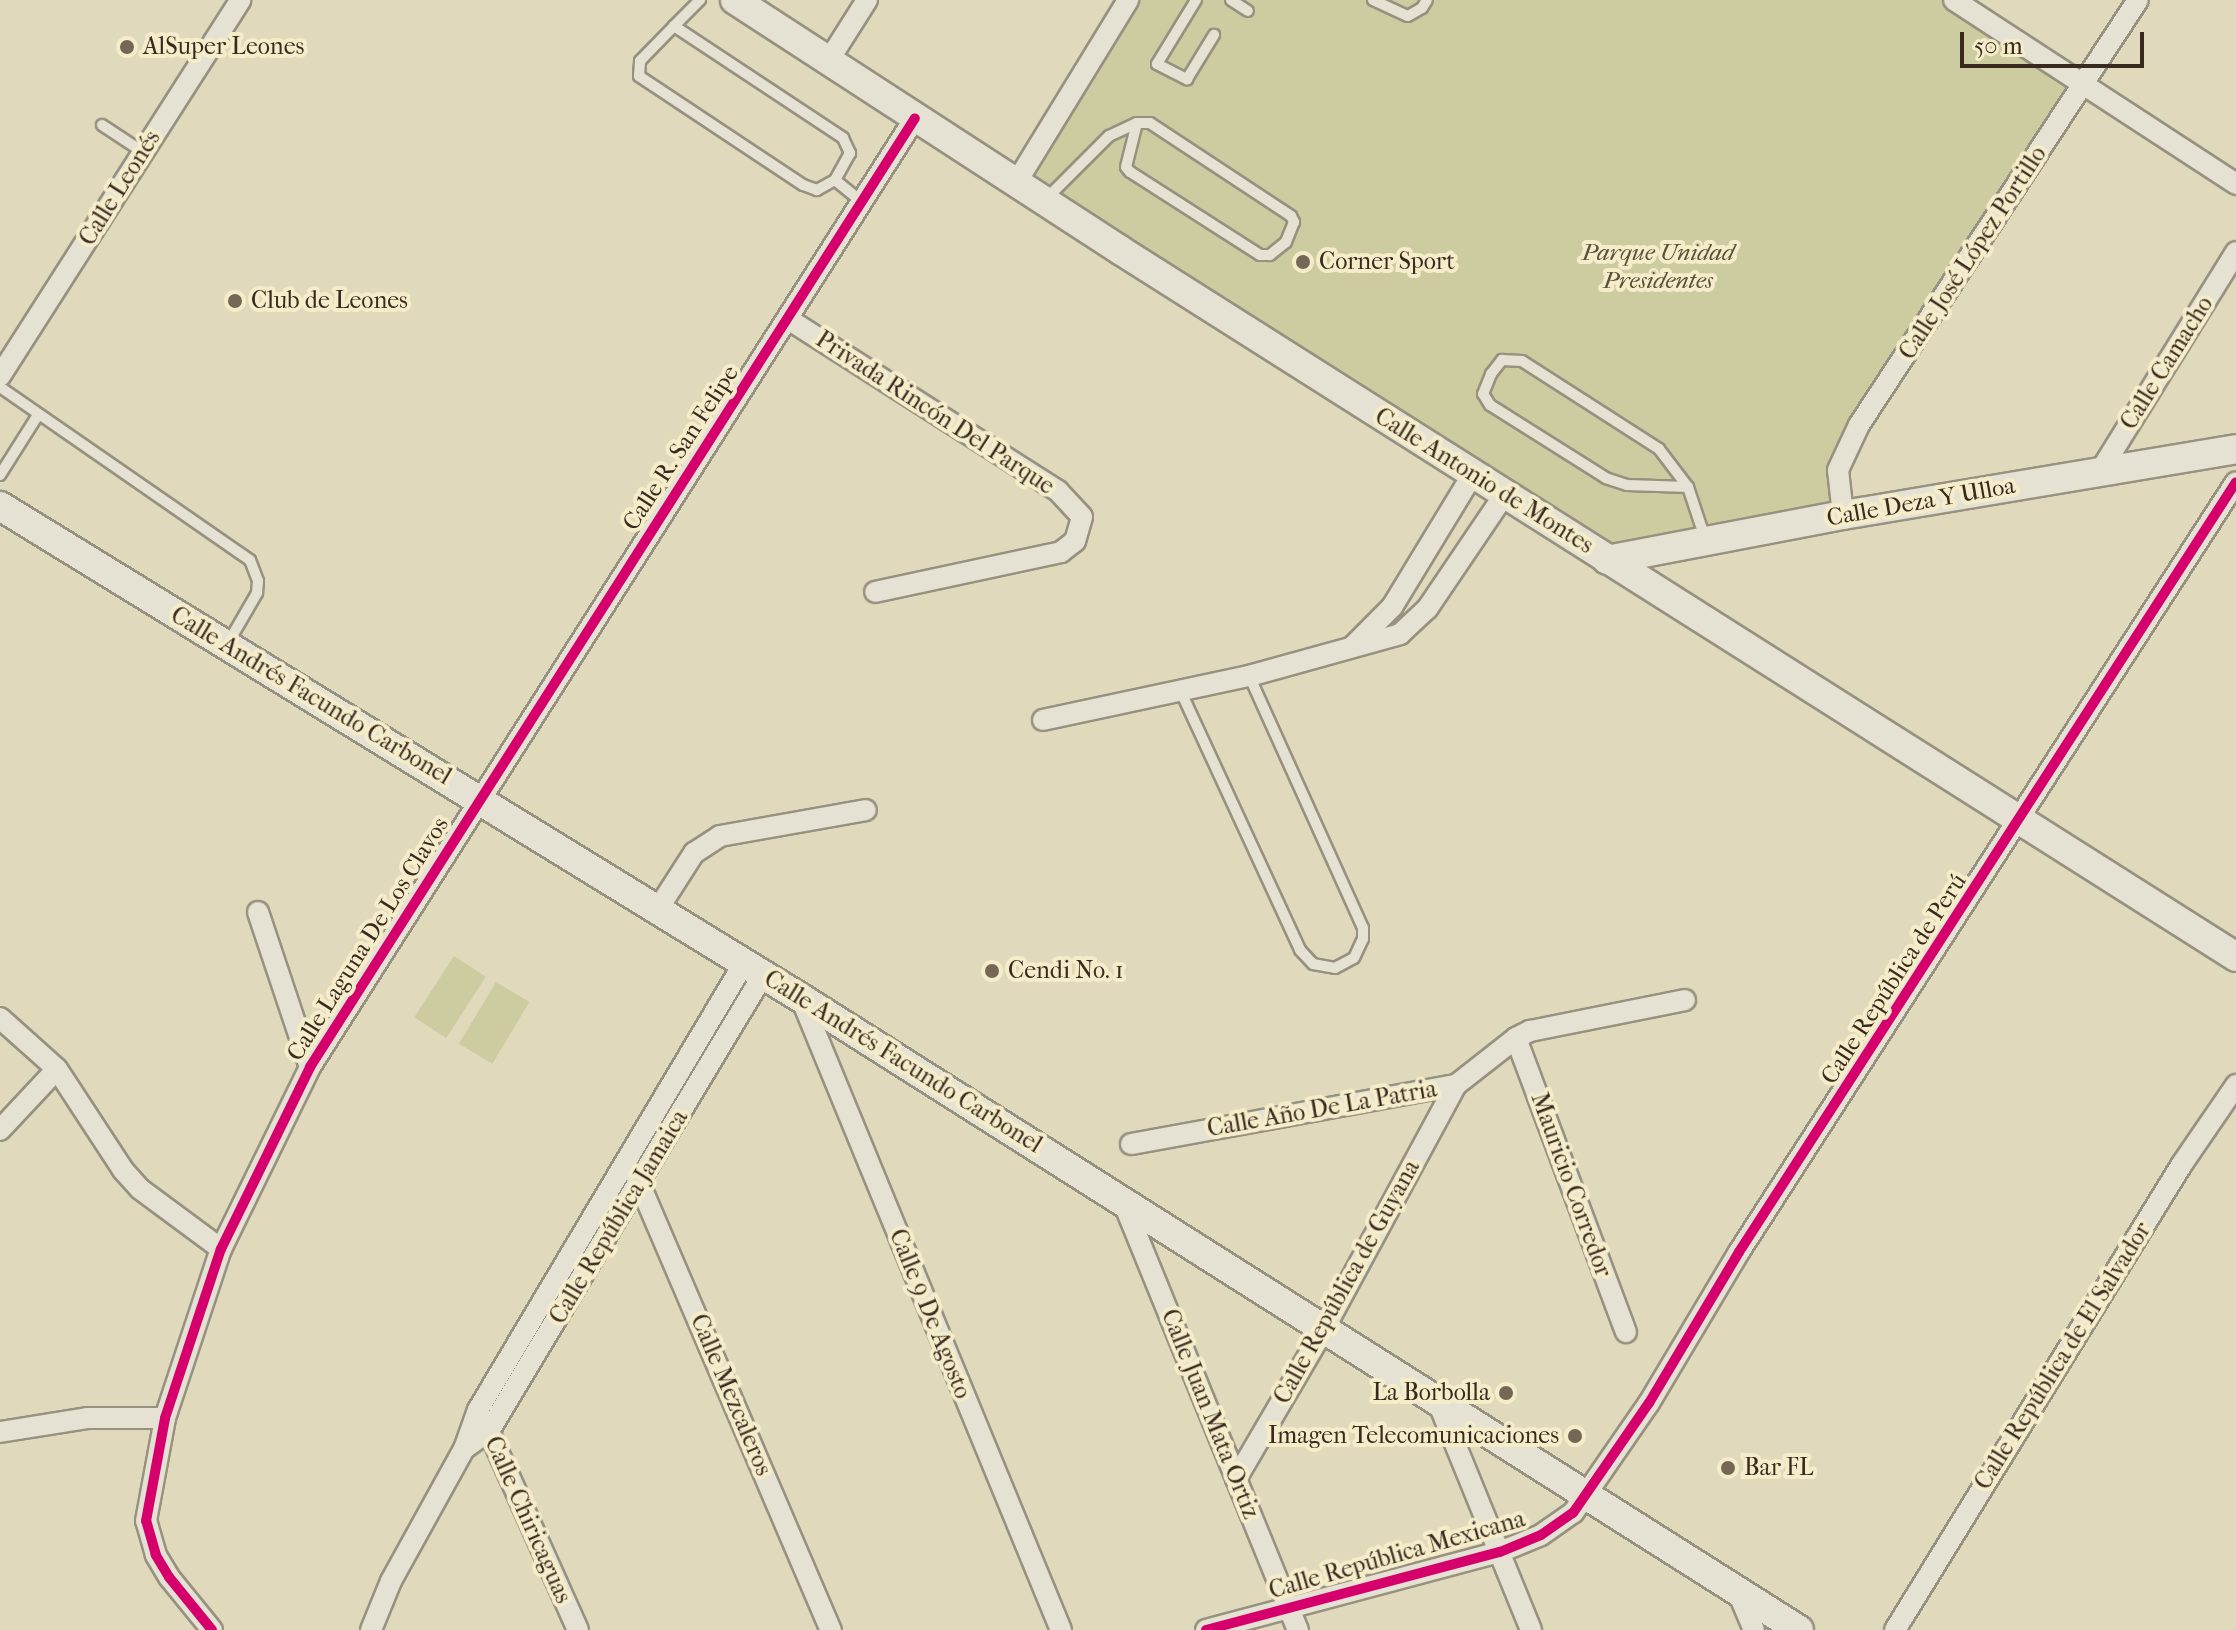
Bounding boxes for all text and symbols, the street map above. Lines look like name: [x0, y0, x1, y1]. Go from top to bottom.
scale bar: [1964, 16, 2148, 66]
text: 50 m: [1974, 32, 2023, 60]
place label: AlSuper Leones: [143, 33, 304, 61]
marker: AlSuper Leones: [118, 38, 136, 56]
street label: Calle Leonés: [73, 125, 167, 251]
street label: Calle José López Portillo: [1893, 141, 2053, 365]
park label: Parque Unidad Presidentes: [1582, 239, 1734, 295]
place label: Corner Sport: [1319, 248, 1455, 276]
marker: Corner Sport: [1294, 253, 1312, 271]
place label: Club de Leones: [251, 287, 408, 315]
street label: Calle Camacho: [2115, 291, 2219, 435]
marker: Club de Leones: [226, 292, 244, 310]
street label: Privada Rincón Del Parque: [810, 325, 1060, 501]
street label: Calle R. San Felipe: [617, 360, 745, 536]
street label: Calle Antonio de Montes: [1369, 402, 1599, 560]
street label: Calle Deza Y Ulloa: [1824, 471, 2018, 533]
street label: Calle Andrés Facundo Carbonel: [165, 601, 457, 791]
street label: Calle Laguna De Los Clavos: [281, 812, 455, 1066]
street label: Calle República de Perú: [1815, 868, 1973, 1090]
place label: Cendi No. 1: [1008, 957, 1123, 985]
marker: Cendi No. 1: [983, 962, 1001, 980]
street label: Calle Andrés Facundo Carbonel: [759, 964, 1047, 1160]
street label: Calle Año De La Patria: [1205, 1075, 1439, 1143]
street label: Mauricio Corredor: [1524, 1089, 1618, 1281]
street label: Calle República Jamaica: [544, 1105, 694, 1329]
street label: Calle República de Guyana: [1268, 1155, 1426, 1409]
street label: Calle República de El Salvador: [1969, 1217, 2157, 1495]
street label: Calle 9 De Agosto: [883, 1225, 977, 1403]
street label: Calle Juan Mata Ortiz: [1155, 1305, 1265, 1523]
street label: Calle Mezcaleros: [684, 1310, 778, 1480]
place label: La Borbolla: [1372, 1379, 1490, 1407]
marker: La Borbolla: [1497, 1384, 1515, 1402]
place label: Imagen Telecomunicaciones: [1268, 1422, 1559, 1450]
marker: Imagen Telecomunicaciones: [1566, 1427, 1584, 1445]
street label: Calle Chiricaguas: [478, 1432, 578, 1608]
place label: Bar FL: [1744, 1454, 1813, 1482]
marker: Bar FL: [1719, 1459, 1737, 1477]
street label: Calle República Mexicana: [1266, 1505, 1528, 1605]

